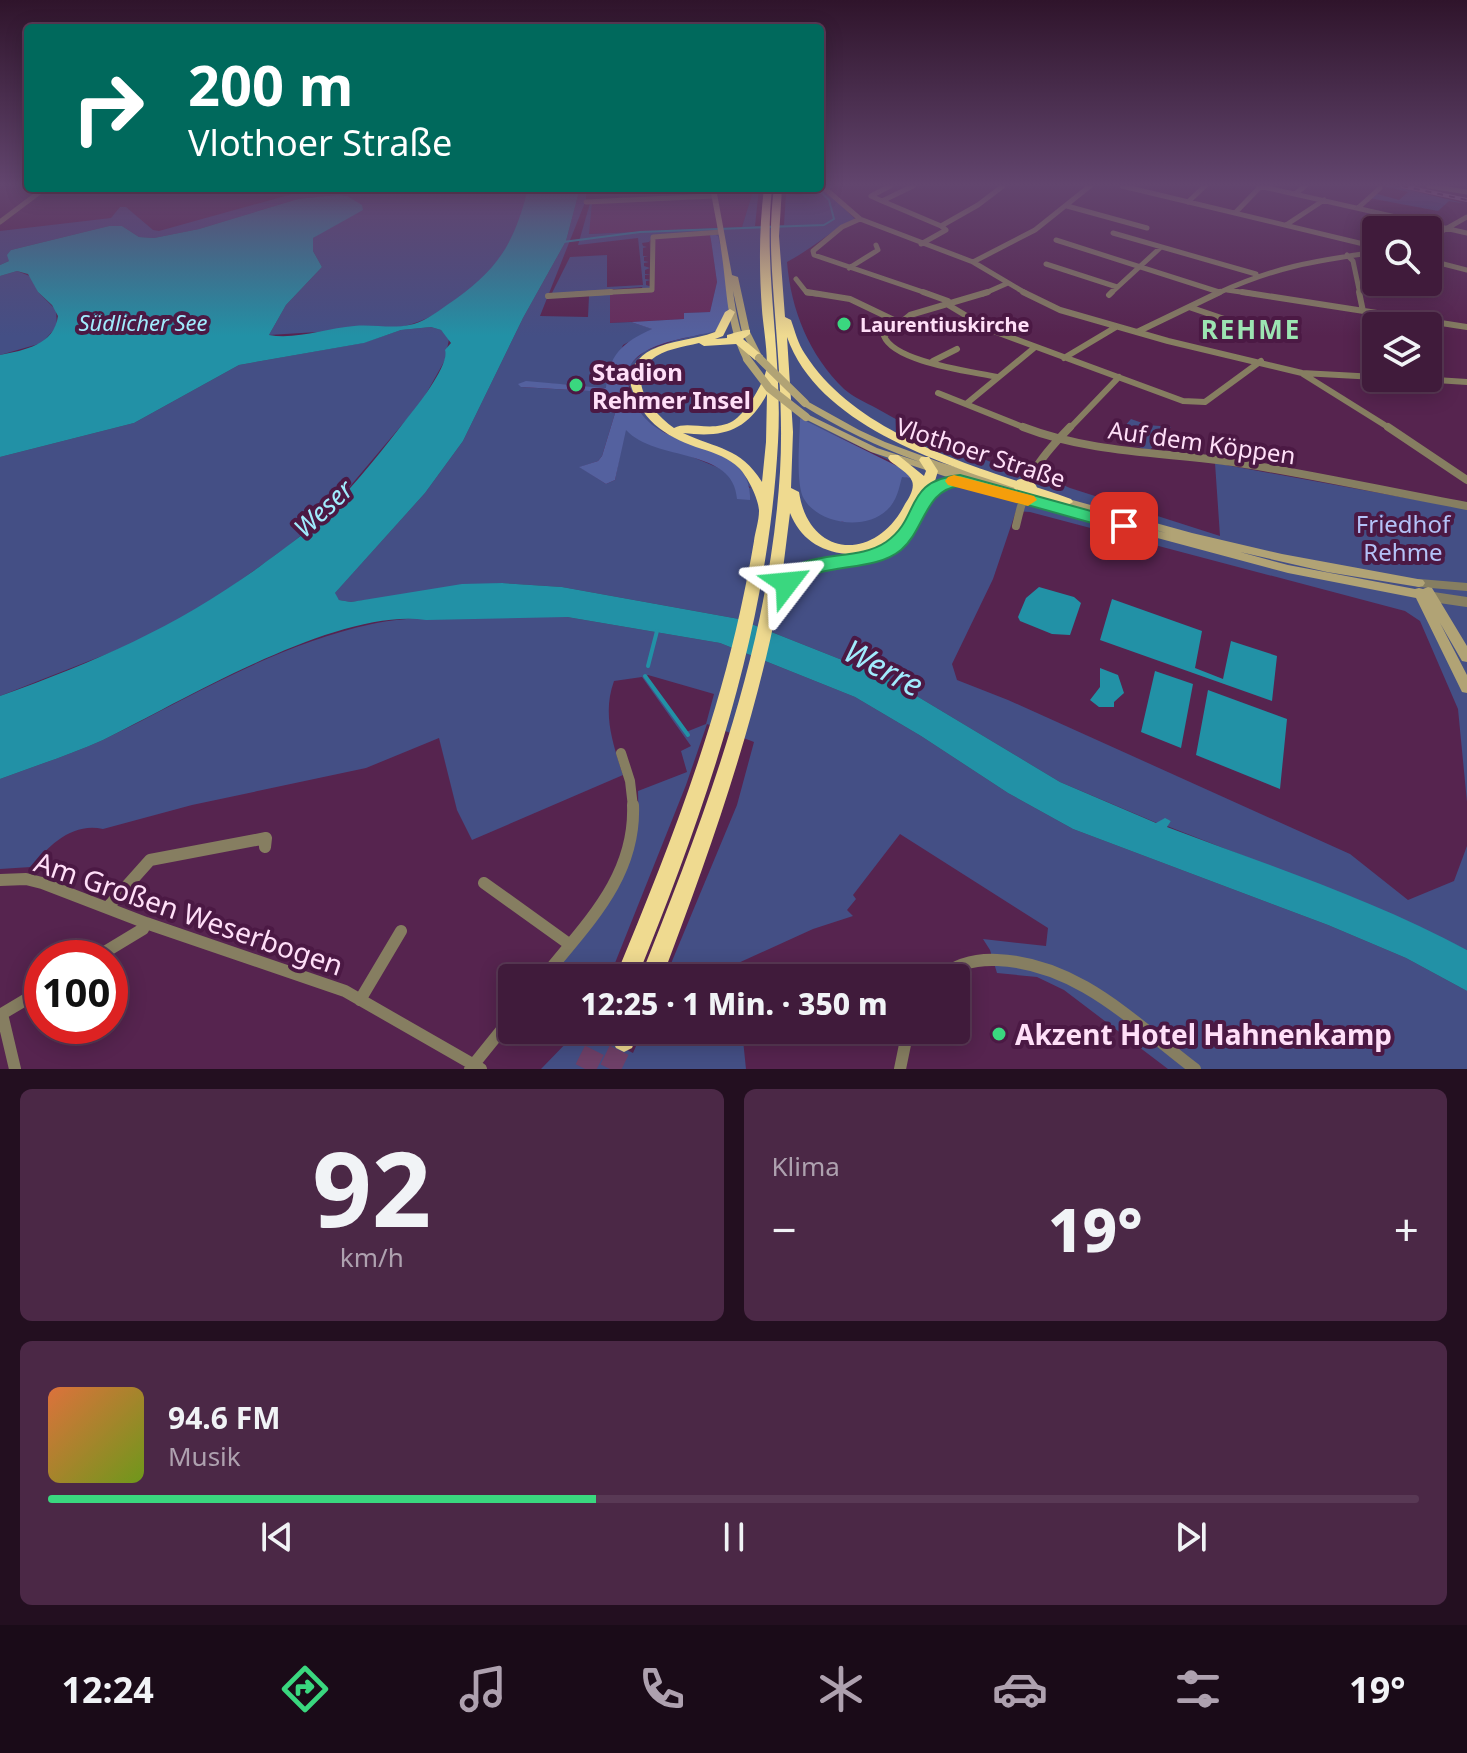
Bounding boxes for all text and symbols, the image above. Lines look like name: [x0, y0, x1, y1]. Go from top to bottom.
text: 200 m: [188, 46, 353, 122]
icon: right: [56, 56, 160, 160]
text: Vlothoer Straße: [188, 118, 452, 167]
map controls: [1362, 216, 1442, 392]
button: search: [1362, 216, 1442, 296]
water label: Südlicher See: [78, 307, 208, 337]
place label: Laurentiuskirche: [860, 311, 1030, 338]
district label: REHME: [1201, 311, 1301, 347]
button: layers: [1362, 312, 1442, 392]
marker: Laurentiuskirche: [835, 315, 853, 333]
place label: Stadion Rehmer Insel: [592, 355, 751, 416]
marker: Stadion Rehmer Insel: [567, 376, 585, 394]
street label: Vlothoer Straße: [892, 409, 1070, 495]
street label: Auf dem Köppen: [1106, 413, 1298, 471]
water label: Weser: [285, 470, 362, 545]
pin: [1090, 492, 1158, 560]
icon: arrive: [1102, 504, 1146, 548]
park label: Friedhof Rehme: [1356, 507, 1452, 568]
position arrow: [745, 541, 829, 625]
water label: Werre: [837, 628, 931, 706]
street label: Am Großen Weserbogen: [30, 842, 348, 984]
speed limit sign: 100: [24, 940, 128, 1044]
text: 12:25 · 1 Min. · 350 m: [580, 983, 888, 1024]
place label: Akzent Hotel Hahnenkamp: [1015, 1015, 1392, 1053]
marker: Akzent Hotel Hahnenkamp: [990, 1025, 1008, 1043]
text: 92: [312, 1116, 431, 1257]
text: Klima: [772, 1148, 840, 1184]
text: 19°: [1048, 1188, 1143, 1270]
text: −: [772, 1199, 797, 1259]
text: +: [1394, 1199, 1419, 1259]
text: km/h: [340, 1239, 404, 1275]
text: 94.6 FM: [168, 1397, 280, 1438]
text: Musik: [168, 1438, 241, 1474]
icon: previous: [255, 1515, 299, 1559]
icon: pause: [712, 1515, 756, 1559]
icon: next: [1169, 1515, 1213, 1559]
icon: directions: [277, 1661, 333, 1717]
icon: music: [455, 1661, 511, 1717]
icon: phone: [634, 1661, 690, 1717]
icon: climate: [813, 1661, 869, 1717]
icon: car: [992, 1661, 1048, 1717]
icon: filters: [1170, 1661, 1226, 1717]
text: 12:24: [61, 1665, 154, 1714]
text: 19°: [1349, 1665, 1406, 1714]

